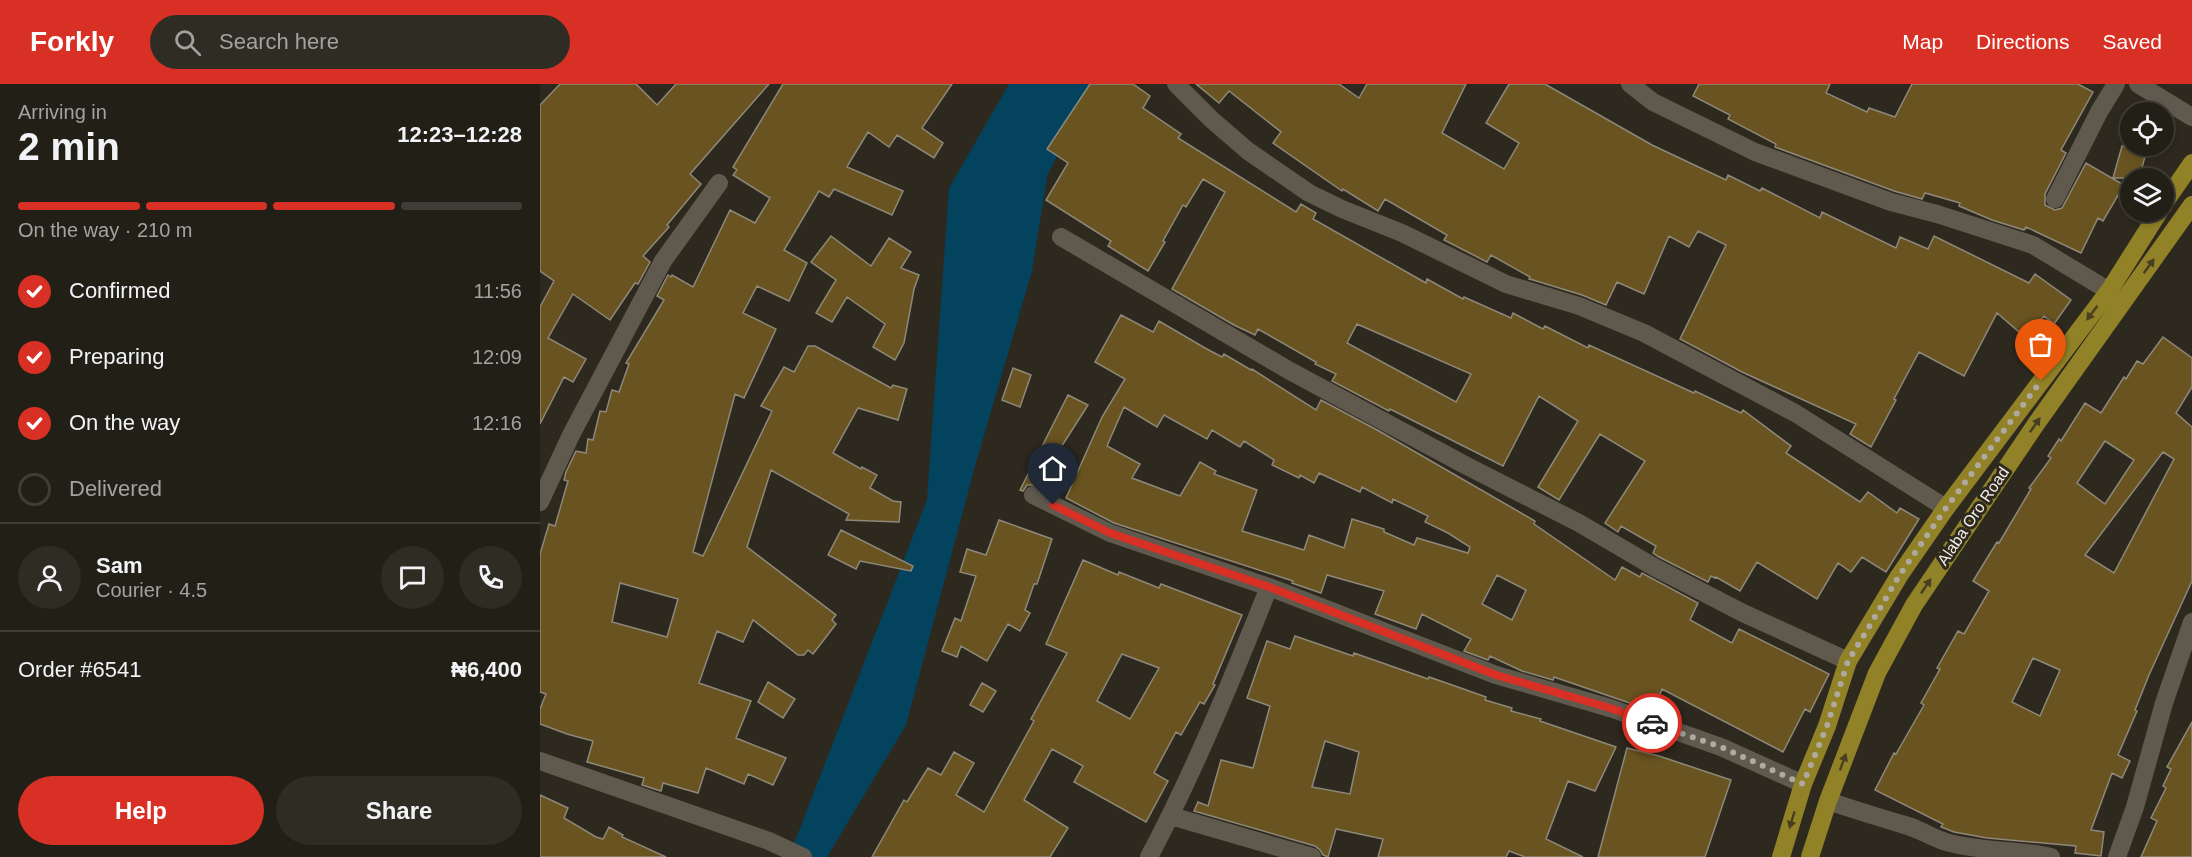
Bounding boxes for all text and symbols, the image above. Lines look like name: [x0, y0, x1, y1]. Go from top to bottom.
search box: [150, 15, 570, 69]
text: Forkly: [30, 26, 114, 57]
icon: search: [171, 26, 204, 59]
text: Search here: [219, 29, 339, 54]
text: Map: [1902, 30, 1943, 53]
text: Directions: [1976, 30, 2069, 53]
text: Saved: [2102, 30, 2162, 53]
text: Arriving in: [18, 101, 107, 123]
map controls: [2120, 102, 2174, 222]
button: locate: [2120, 102, 2174, 156]
text: 12:23–12:28: [397, 122, 522, 147]
text: 2 min: [18, 125, 120, 168]
button: layers: [2120, 168, 2174, 222]
text: On the way · 210 m: [18, 219, 193, 241]
one-way arrow: [2143, 259, 2155, 275]
icon: check: [18, 275, 51, 308]
text: Confirmed: [69, 278, 170, 303]
text: 11:56: [473, 280, 522, 302]
one-way arrow: [2086, 305, 2098, 321]
pin: [2015, 319, 2066, 381]
icon: bag: [2024, 328, 2057, 361]
icon: check: [18, 341, 51, 374]
text: Preparing: [69, 344, 164, 369]
text: 12:09: [472, 346, 522, 368]
icon: check: [18, 407, 51, 440]
text: On the way: [69, 410, 180, 435]
text: 12:16: [472, 412, 522, 434]
one-way arrow: [2029, 417, 2041, 433]
pin: [1027, 443, 1078, 505]
icon: home: [1036, 452, 1069, 485]
street label: Alaba Oro Road: [1934, 464, 2012, 568]
text: Delivered: [69, 476, 162, 501]
button: person: [18, 546, 81, 609]
button: chat: [381, 546, 444, 609]
button: phone: [459, 546, 522, 609]
text: Sam: [96, 553, 142, 578]
one-way arrow: [1920, 578, 1931, 594]
text: Courier · 4.5: [96, 579, 207, 601]
text: Order #6541: [18, 657, 142, 682]
text: ₦6,400: [451, 657, 522, 682]
courier: [1622, 693, 1682, 753]
icon: car: [1636, 707, 1669, 740]
one-way arrow: [1838, 753, 1848, 771]
button: Help: [18, 776, 264, 845]
button: Share: [276, 776, 522, 845]
one-way arrow: [1787, 811, 1796, 829]

